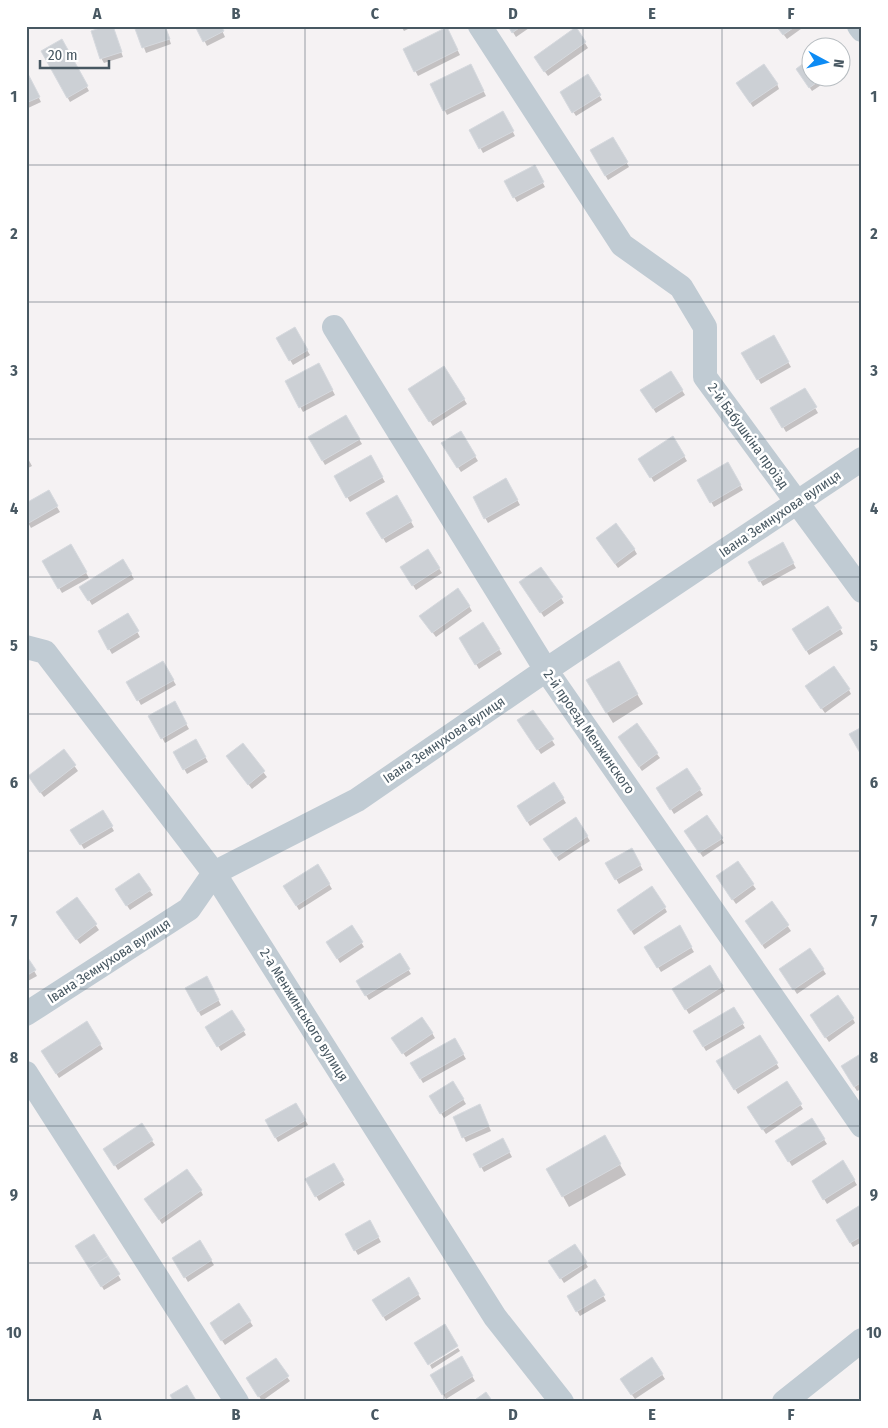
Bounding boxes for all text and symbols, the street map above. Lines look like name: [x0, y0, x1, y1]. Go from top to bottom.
text: A: [92, 4, 102, 23]
text: B: [232, 4, 241, 23]
text: C: [371, 4, 380, 23]
text: D: [508, 4, 518, 23]
text: E: [648, 4, 656, 23]
text: F: [787, 4, 795, 23]
scale bar: [40, 38, 109, 70]
north arrow: [800, 38, 850, 88]
text: 20 m: [48, 46, 78, 64]
text: N: [829, 58, 847, 69]
text: 1: [11, 87, 17, 106]
text: 1: [871, 87, 877, 106]
text: 2: [9, 224, 18, 243]
text: 2: [869, 224, 878, 243]
text: 3: [9, 361, 18, 380]
text: 3: [869, 361, 878, 380]
street label: 2-й Бабушкіна проїзд: [704, 380, 792, 492]
street label: Івана Земнухова вулиця: [716, 467, 844, 561]
text: 4: [10, 499, 18, 518]
text: 4: [870, 499, 878, 518]
text: 5: [10, 636, 18, 655]
text: 5: [870, 636, 878, 655]
street label: 2-й проезд Менжинского: [540, 667, 638, 797]
street label: Івана Земнухова вулиця: [380, 693, 508, 787]
text: 6: [10, 773, 18, 792]
text: 6: [870, 773, 878, 792]
text: 7: [11, 911, 18, 930]
text: 7: [871, 911, 878, 930]
street label: Івана Земнухова вулиця: [44, 915, 174, 1007]
street label: 2-а Менжинського вулиця: [256, 945, 352, 1085]
text: 8: [10, 1048, 19, 1067]
text: 8: [870, 1048, 879, 1067]
text: 9: [10, 1185, 18, 1204]
text: 9: [870, 1185, 878, 1204]
text: 10: [6, 1323, 22, 1342]
text: 10: [866, 1323, 882, 1342]
text: A: [92, 1405, 102, 1424]
text: B: [232, 1405, 241, 1424]
text: C: [371, 1405, 380, 1424]
text: D: [508, 1405, 518, 1424]
text: E: [648, 1405, 656, 1424]
text: F: [787, 1405, 795, 1424]

